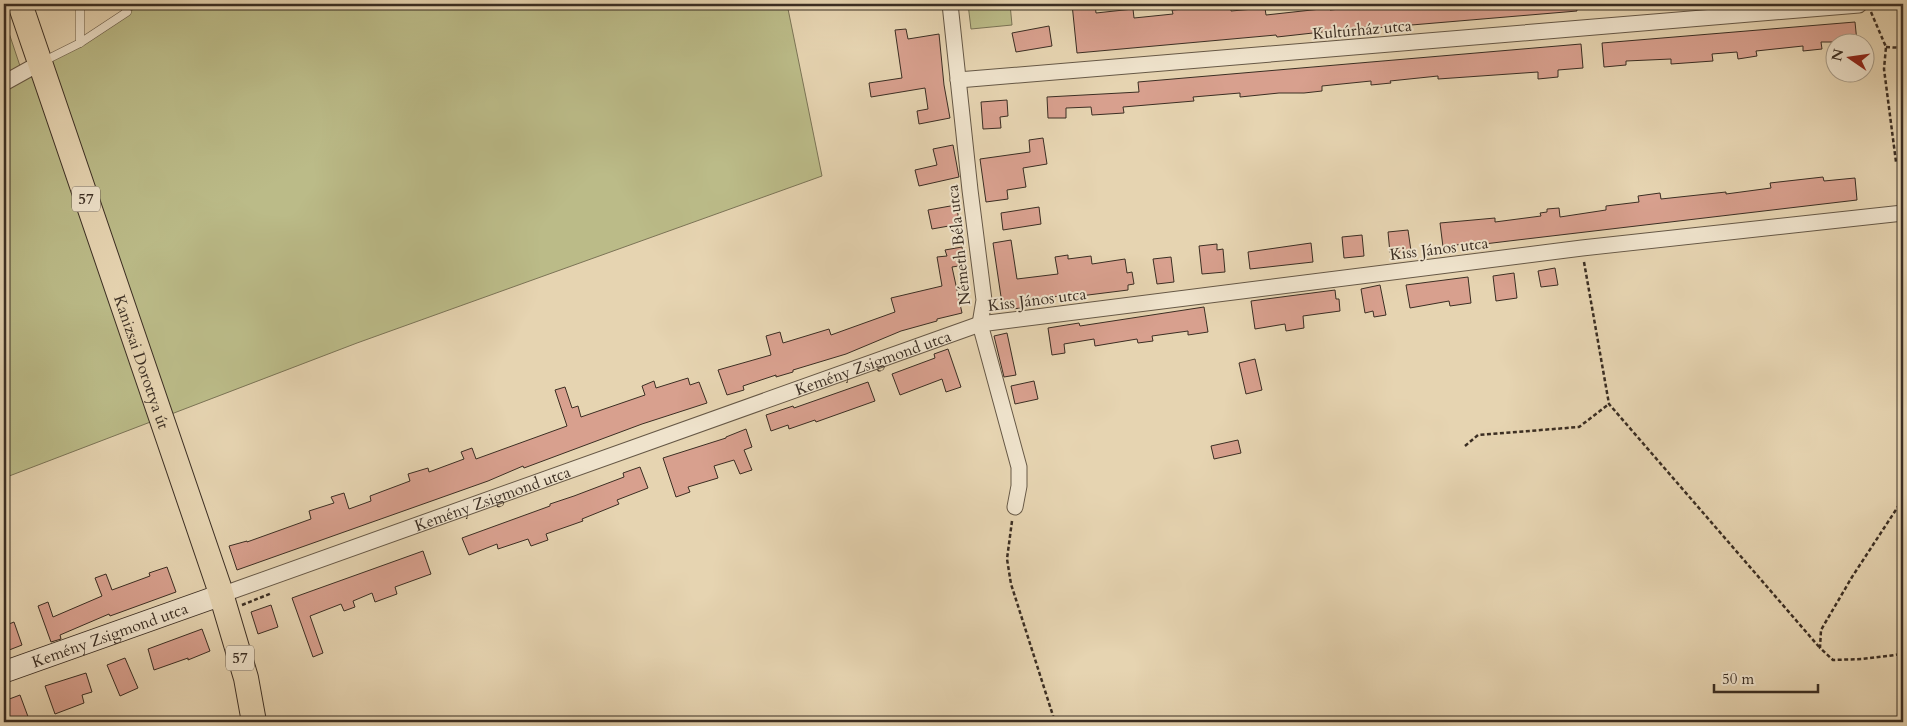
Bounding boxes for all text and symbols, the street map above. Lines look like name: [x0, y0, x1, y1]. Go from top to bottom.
street label: Kultúrház utca: [1312, 15, 1413, 45]
north arrow: [1824, 32, 1874, 82]
text: N: [1827, 47, 1848, 63]
street label: Németh Béla utca: [942, 183, 976, 306]
road number: 57: [72, 186, 100, 212]
street label: Kiss János utca: [1389, 232, 1490, 266]
street label: Kiss János utca: [987, 283, 1088, 317]
street label: Kanizsai Dorottya út: [108, 292, 174, 432]
street label: Kemény Zsigmond utca: [792, 325, 954, 401]
street label: Kemény Zsigmond utca: [412, 461, 574, 537]
street label: Kemény Zsigmond utca: [29, 598, 191, 673]
road number: 57: [226, 646, 254, 670]
scale bar: [1714, 661, 1818, 693]
text: 50 m: [1722, 669, 1754, 689]

